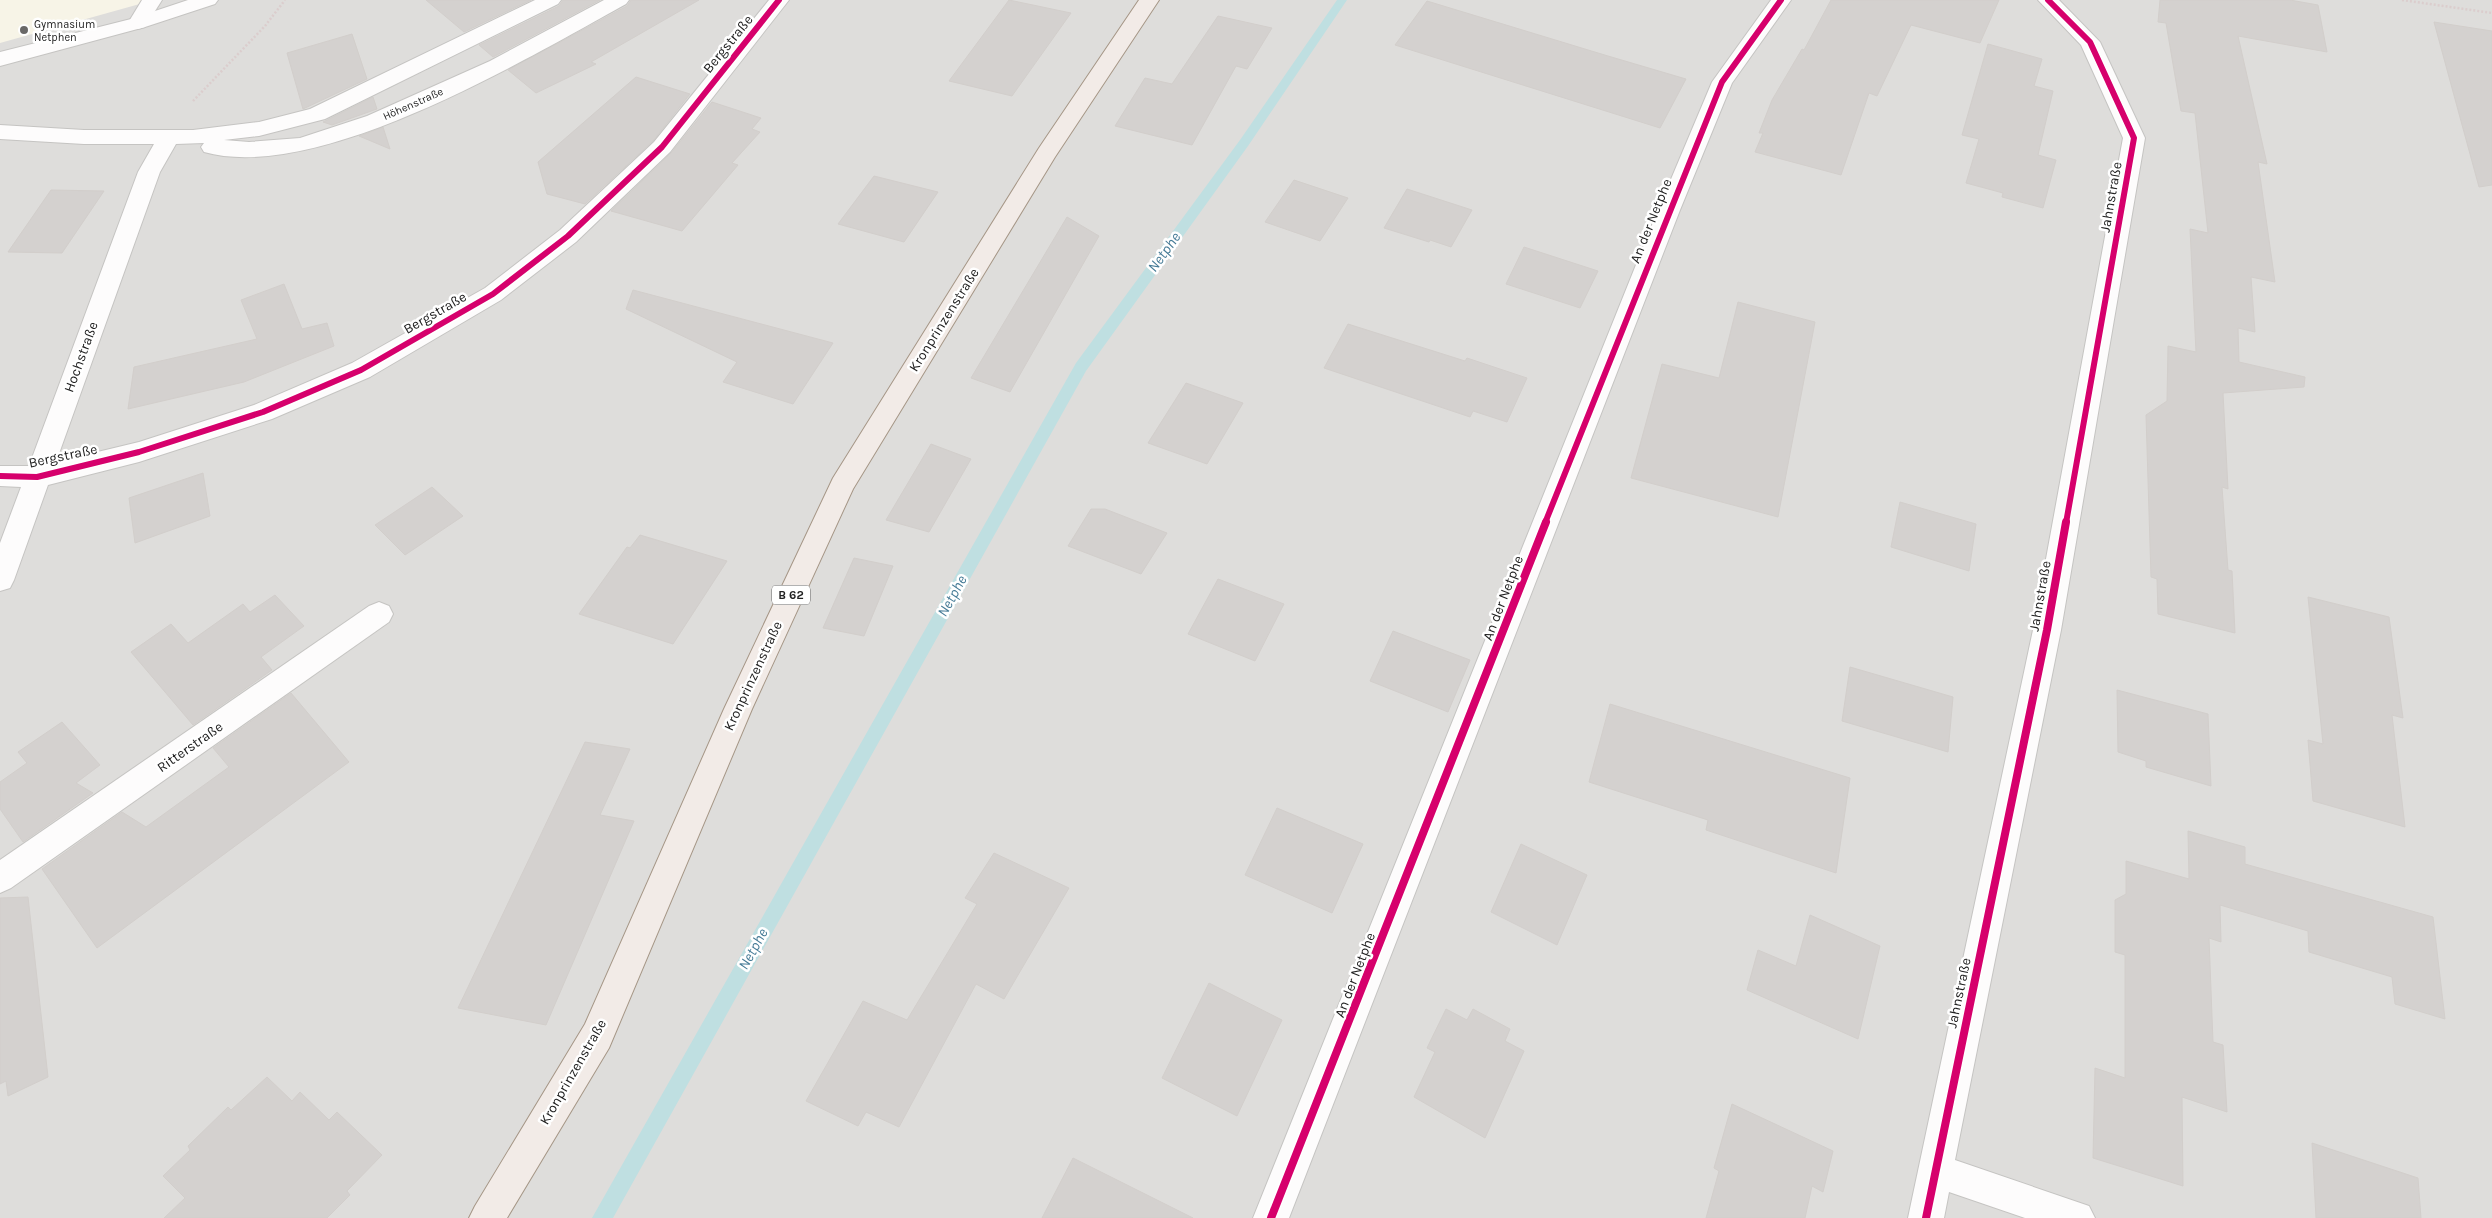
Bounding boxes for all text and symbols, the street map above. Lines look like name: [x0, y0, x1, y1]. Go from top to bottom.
street label: Bergstraße: [699, 12, 757, 76]
place label: Gymnasium Netphen: [34, 18, 95, 44]
marker: Gymnasium Netphen: [18, 24, 30, 36]
street label: Höhenstraße: [381, 85, 445, 123]
street label: Jahnstraße: [2096, 160, 2126, 234]
street label: An der Netphe: [1626, 176, 1676, 266]
water label: Netphe: [1144, 229, 1184, 275]
street label: Kronprinzenstraße: [905, 265, 983, 375]
street label: Bergstraße: [401, 288, 469, 338]
street label: Hochstraße: [60, 319, 102, 395]
street label: Bergstraße: [27, 440, 99, 472]
street label: An der Netphe: [1479, 553, 1527, 643]
street label: Jahnstraße: [2025, 559, 2055, 633]
water label: Netphe: [933, 572, 971, 620]
road number: B 62: [772, 586, 810, 604]
street label: Kronprinzenstraße: [720, 618, 786, 734]
street label: Ritterstraße: [154, 718, 226, 776]
water label: Netphe: [734, 925, 772, 973]
street label: An der Netphe: [1331, 930, 1379, 1020]
street label: Jahnstraße: [1943, 956, 1975, 1030]
street label: Kronprinzenstraße: [536, 1016, 610, 1128]

